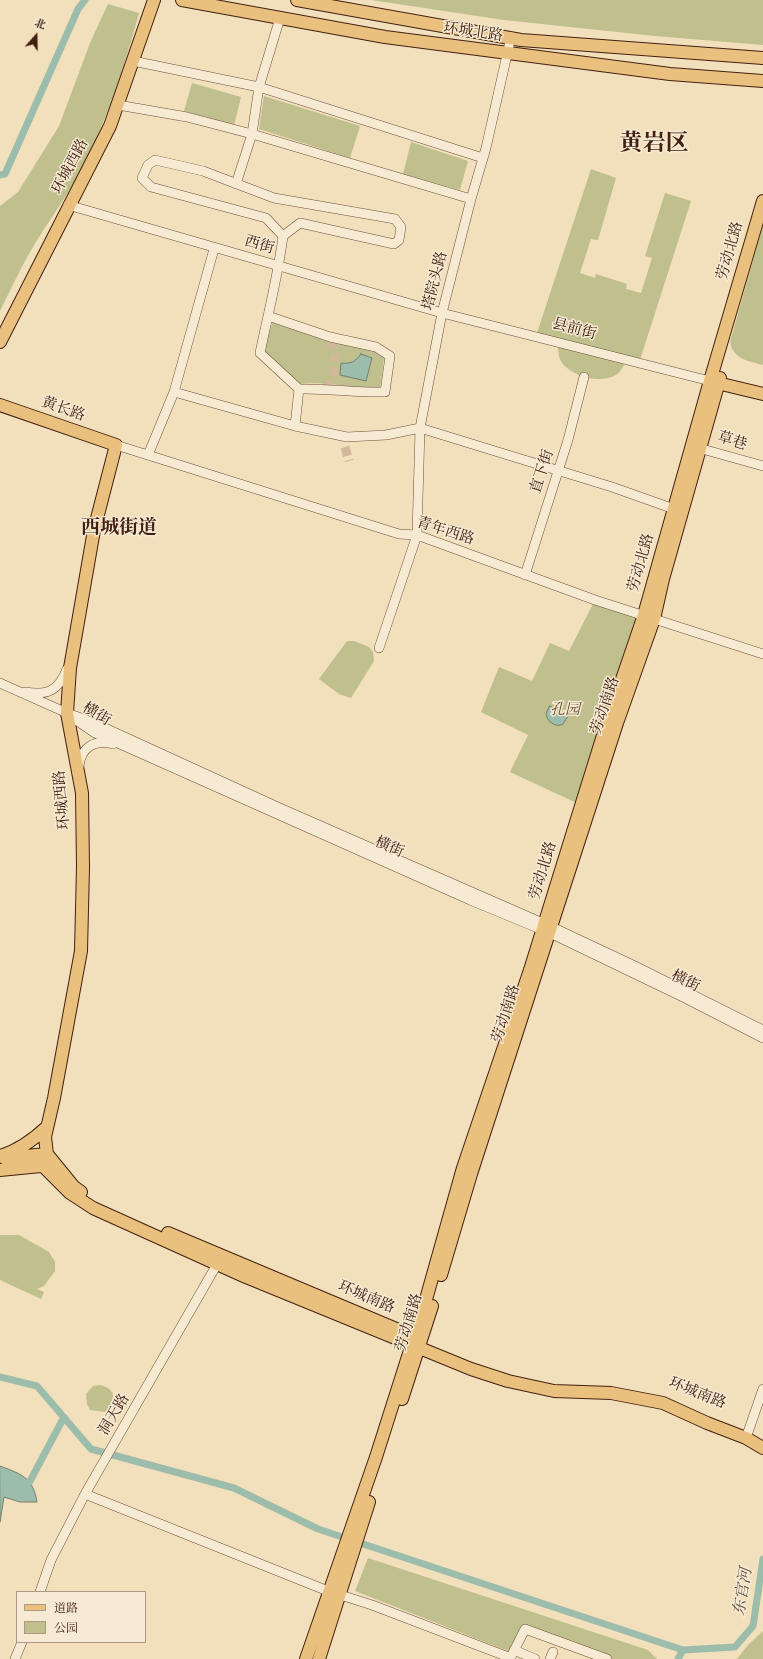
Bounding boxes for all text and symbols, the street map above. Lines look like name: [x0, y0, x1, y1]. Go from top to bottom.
north arrow: [16, 16, 56, 56]
text: 北: [33, 16, 48, 33]
street label: 环城北路: [442, 20, 504, 46]
district label: 黄岩区: [620, 131, 688, 159]
street label: 环城西路: [49, 136, 93, 198]
street label: 劳动北路: [714, 220, 748, 282]
street label: 西街: [242, 233, 276, 259]
street label: 塔院头路: [420, 250, 452, 312]
street label: 县前街: [550, 315, 598, 345]
street label: 黄长路: [39, 394, 87, 426]
street label: 草巷: [715, 429, 749, 455]
street label: 直下街: [527, 448, 559, 496]
street label: 青年西路: [414, 514, 476, 550]
district label: 西城街道: [81, 518, 157, 540]
street label: 劳动北路: [625, 532, 659, 594]
street label: 劳动南路: [588, 675, 624, 737]
street label: 横街: [79, 700, 113, 730]
park label: 孔园: [550, 702, 580, 720]
street label: 环城西路: [51, 769, 75, 831]
street label: 横街: [372, 834, 406, 862]
street label: 劳动北路: [527, 840, 561, 902]
street label: 横街: [668, 967, 702, 997]
street label: 劳动南路: [489, 983, 525, 1045]
street label: 环城南路: [335, 1278, 397, 1318]
street label: 劳动南路: [393, 1292, 427, 1354]
street label: 环城南路: [666, 1374, 728, 1414]
street label: 洞天路: [96, 1391, 134, 1439]
water label: 东官河: [731, 1567, 757, 1617]
legend: [16, 1591, 146, 1643]
text: 道路: [54, 1601, 78, 1616]
text: 公园: [54, 1621, 78, 1636]

